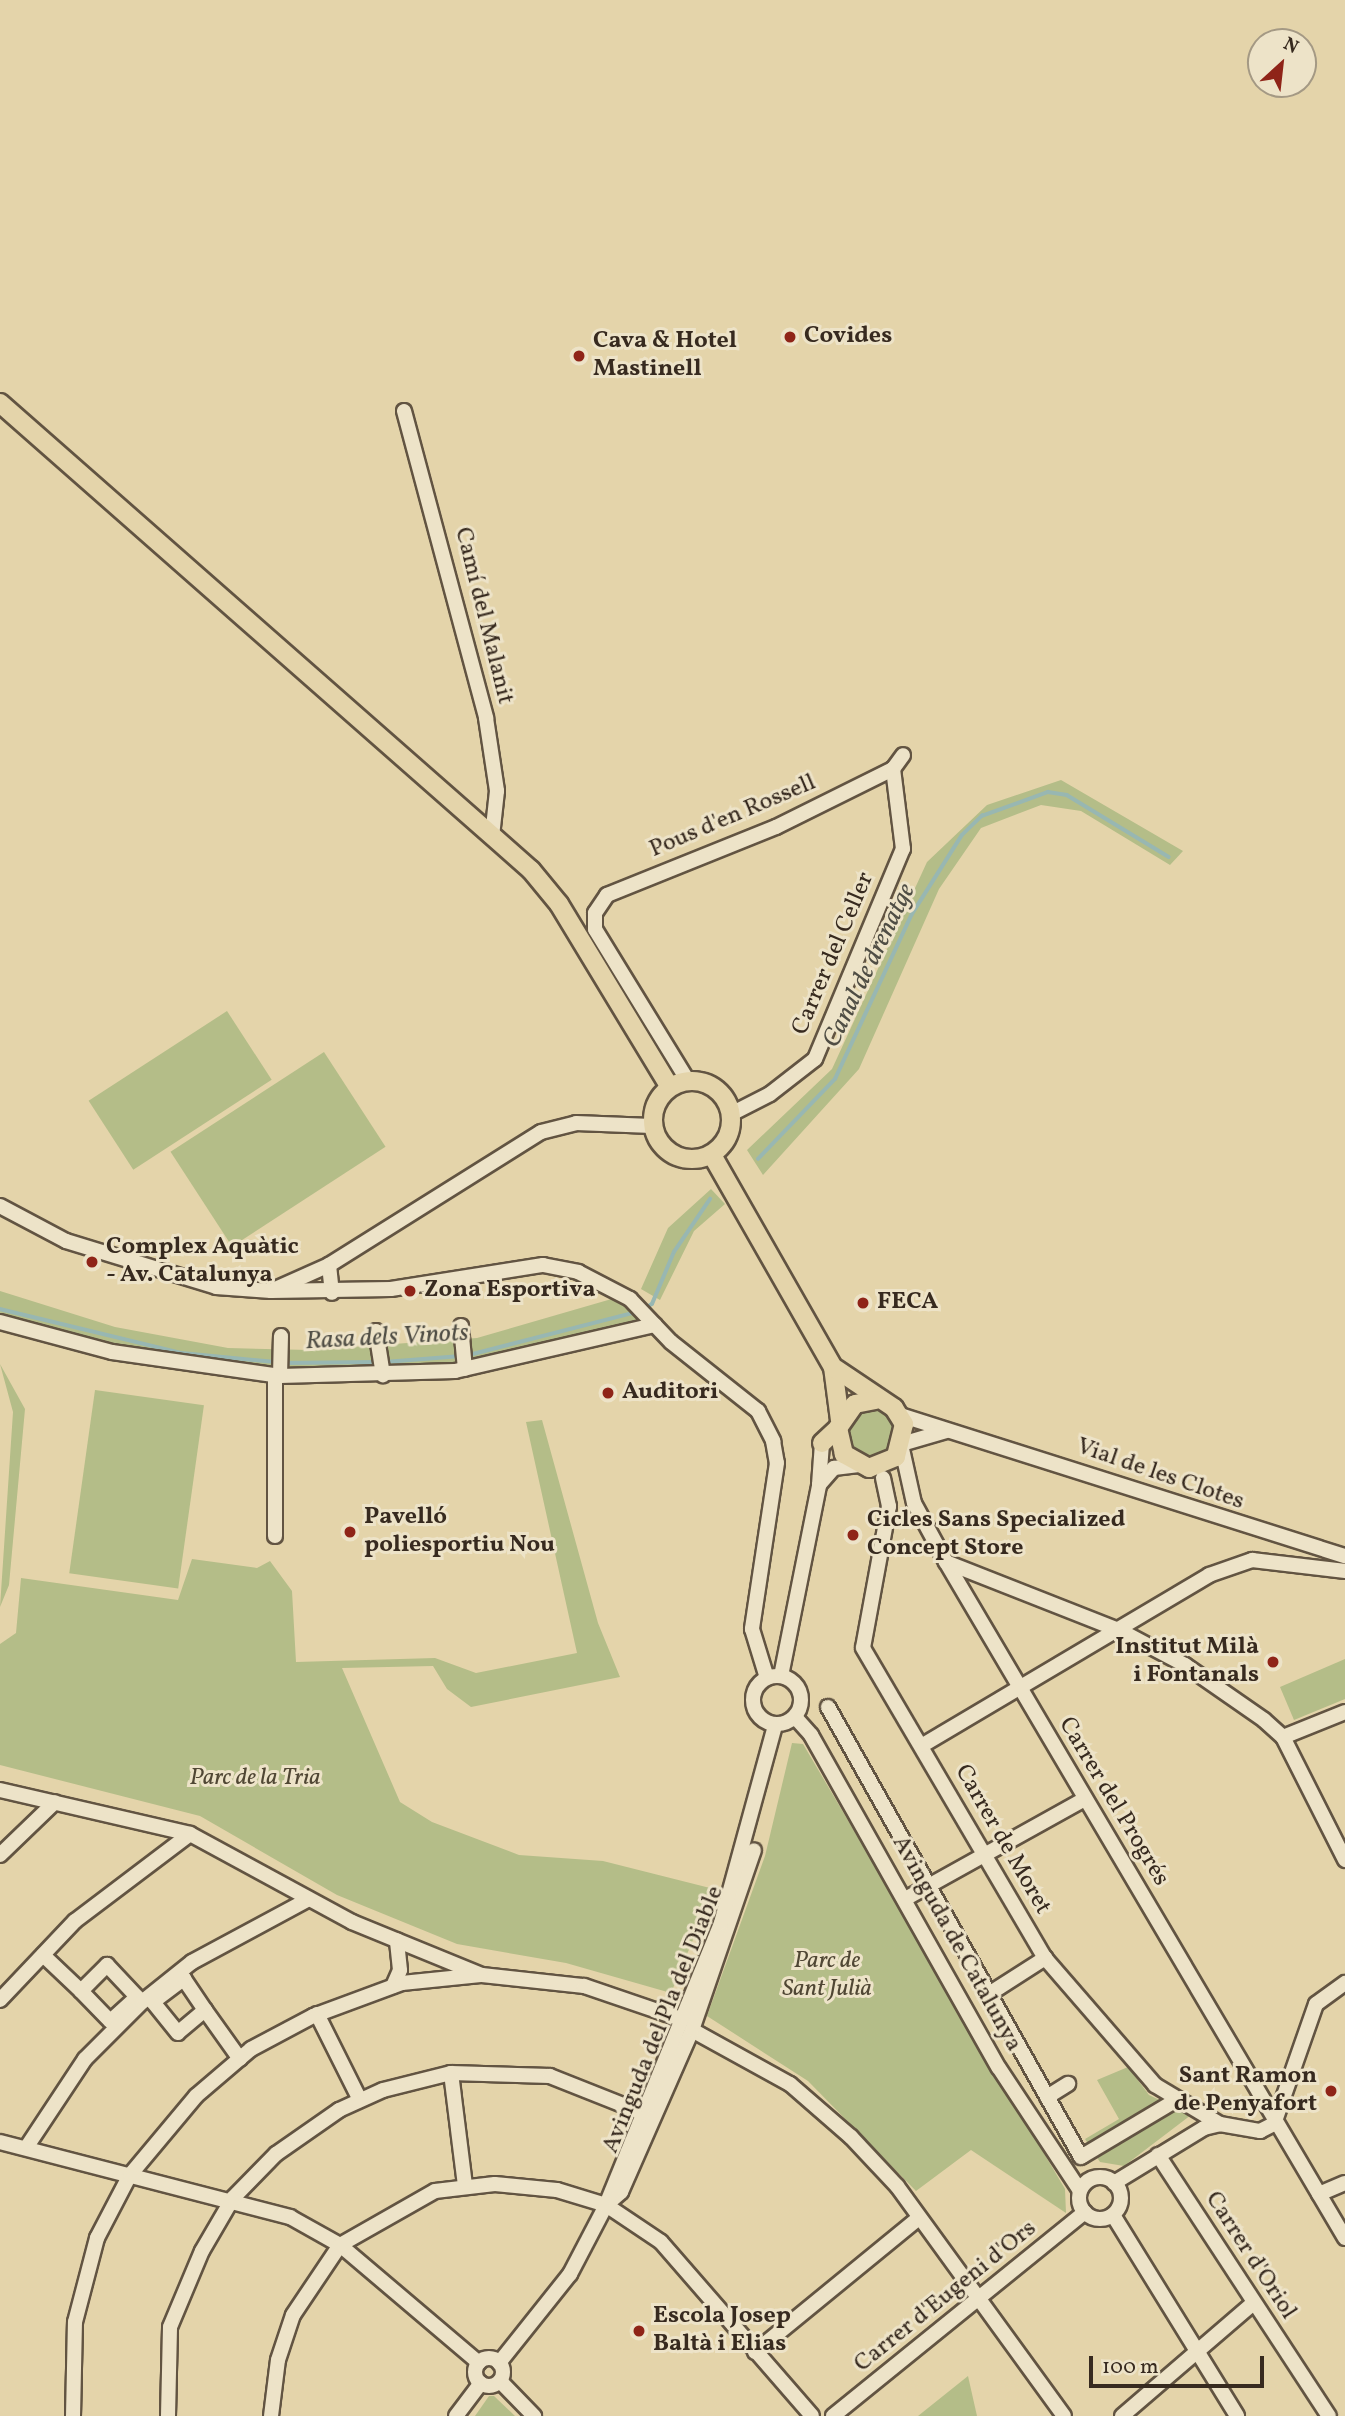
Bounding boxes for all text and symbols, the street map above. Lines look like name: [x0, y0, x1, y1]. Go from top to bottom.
north arrow: [1247, 28, 1317, 98]
text: N: [1279, 31, 1303, 61]
place label: Covides: [804, 323, 892, 351]
place label: Cava & Hotel Mastinell: [593, 328, 737, 384]
marker: Covides: [782, 329, 798, 345]
marker: Cava & Hotel Mastinell: [571, 348, 587, 364]
street label: Camí del Malanit: [447, 525, 519, 707]
street label: Pous d'en Rossell: [646, 769, 820, 865]
street label: Carrer del Celler: [787, 868, 881, 1040]
water label: Canal de drenatge: [817, 879, 923, 1053]
place label: Complex Aquàtic - Av. Catalunya: [106, 1234, 299, 1290]
marker: Complex Aquàtic - Av. Catalunya: [84, 1254, 100, 1270]
place label: Zona Esportiva: [424, 1277, 596, 1305]
marker: Zona Esportiva: [402, 1283, 418, 1299]
place label: FECA: [877, 1289, 938, 1317]
marker: FECA: [855, 1295, 871, 1311]
water label: Rasa dels Vinots: [304, 1318, 470, 1358]
place label: Auditori: [622, 1379, 718, 1407]
marker: Auditori: [600, 1385, 616, 1401]
street label: Vial de les Clotes: [1072, 1433, 1248, 1517]
place label: Pavelló poliesportiu Nou: [364, 1504, 555, 1560]
place label: Cicles Sans Specialized Concept Store: [867, 1507, 1125, 1563]
marker: Pavelló poliesportiu Nou: [342, 1524, 358, 1540]
marker: Cicles Sans Specialized Concept Store: [845, 1527, 861, 1543]
place label: Institut Milà i Fontanals: [1115, 1634, 1259, 1690]
marker: Institut Milà i Fontanals: [1265, 1654, 1281, 1670]
street label: Carrer del Progrés: [1051, 1712, 1175, 1892]
street label: Carrer de Moret: [947, 1760, 1057, 1920]
park label: Parc de la Tria: [189, 1765, 321, 1793]
street label: Avinguda de Catalunya: [885, 1831, 1027, 2057]
street label: Avinguda del Pla del Diable: [597, 1882, 731, 2158]
park label: Parc de Sant Julià: [782, 1948, 872, 2004]
place label: Sant Ramon de Penyafort: [1174, 2063, 1317, 2119]
marker: Sant Ramon de Penyafort: [1323, 2083, 1339, 2099]
street label: Carrer d'Oriol: [1198, 2187, 1302, 2325]
street label: Carrer d'Eugeni d'Ors: [849, 2215, 1043, 2379]
place label: Escola Josep Baltà i Elias: [653, 2303, 791, 2359]
marker: Escola Josep Baltà i Elias: [631, 2323, 647, 2339]
scale bar: [1093, 2342, 1268, 2386]
text: 100 m: [1102, 2353, 1159, 2382]

